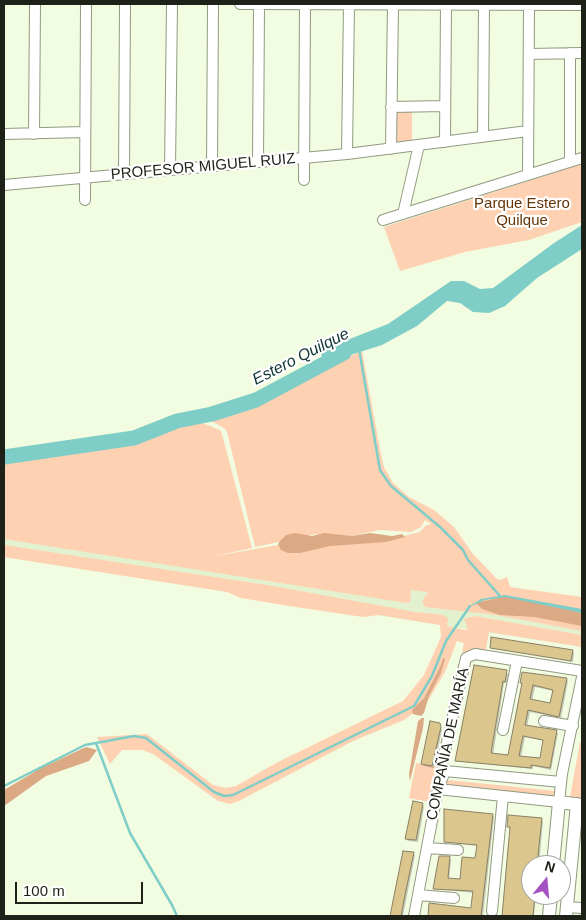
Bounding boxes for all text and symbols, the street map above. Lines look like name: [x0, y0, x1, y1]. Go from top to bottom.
street label: PROFESOR MIGUEL RUIZ: [110, 150, 296, 184]
park label: Parque Estero Quilque: [474, 195, 570, 230]
water label: Estero Quilque: [249, 324, 353, 390]
street label: COMPAÑÍA DE MARÍA: [423, 666, 473, 822]
north arrow: [521, 855, 571, 905]
text: N: [543, 857, 557, 876]
scale bar: [18, 872, 145, 904]
text: 100 m: [23, 882, 65, 899]

